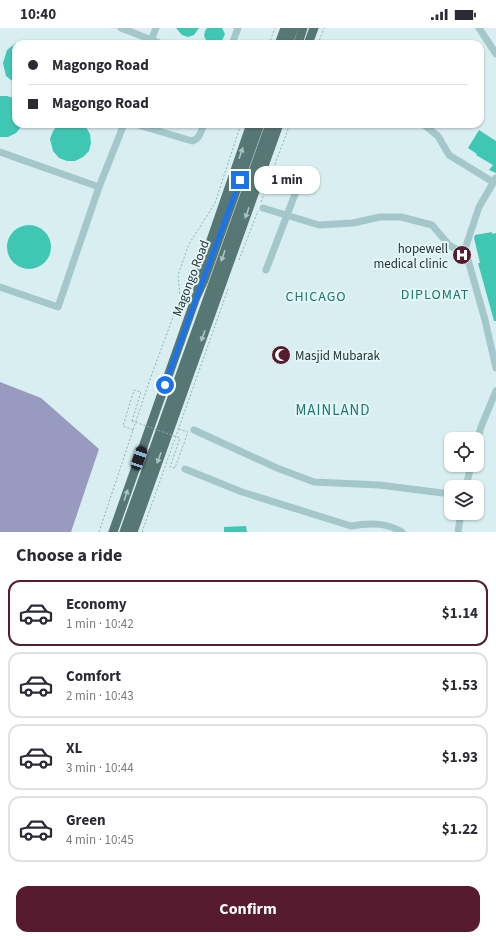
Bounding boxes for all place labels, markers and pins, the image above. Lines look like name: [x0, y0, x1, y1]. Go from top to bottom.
place label: hopewell medical clinic: [373, 240, 448, 273]
hospital icon: hopewell medical clinic: [451, 244, 473, 266]
mosque icon: Masjid Mubarak: [270, 344, 292, 366]
place label: Masjid Mubarak: [295, 347, 381, 365]

